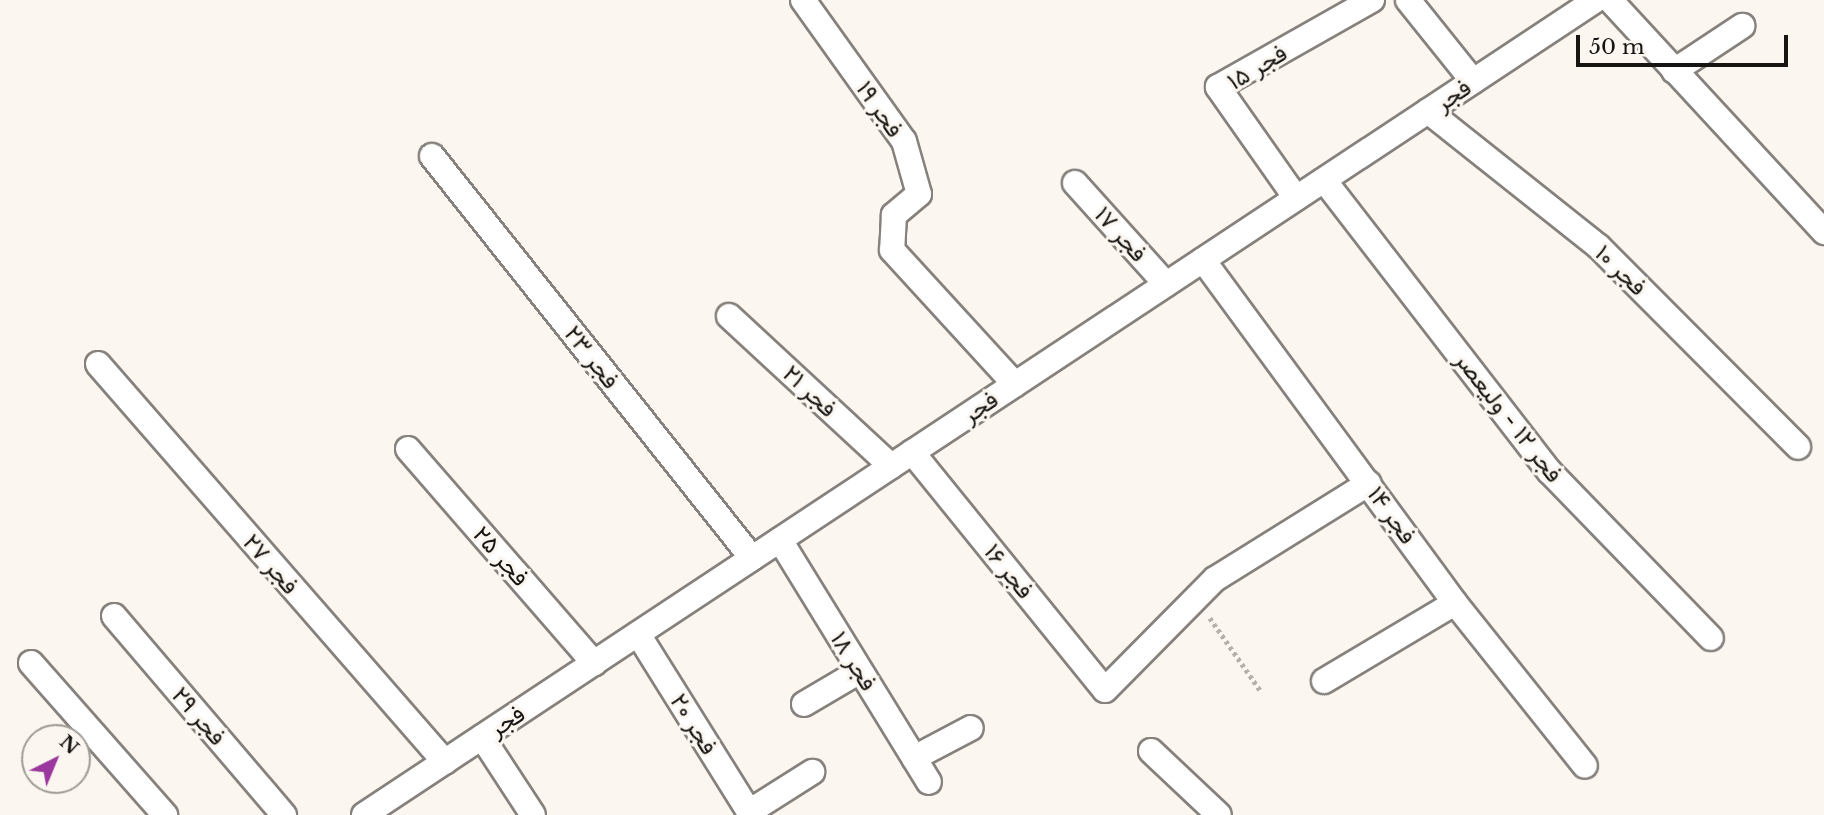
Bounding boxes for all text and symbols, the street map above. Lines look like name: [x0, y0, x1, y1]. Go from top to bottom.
scale bar: [1579, 21, 1791, 65]
text: 50 m: [1589, 34, 1644, 60]
street label: فجر ۱۵: [1222, 38, 1292, 96]
street label: فجر: [1430, 73, 1476, 117]
street label: فجر ۱۹: [850, 75, 910, 143]
street label: فجر ۱۷: [1089, 200, 1153, 268]
street label: فجر ۱۰: [1589, 239, 1653, 301]
street label: فجر ۲۳: [559, 320, 625, 394]
street label: فجر ۱۲ - ولیعصر: [1449, 346, 1569, 488]
street label: فجر ۲۱: [777, 359, 843, 423]
street label: فجر: [957, 385, 1003, 429]
street label: فجر ۱۴: [1362, 481, 1422, 549]
street label: فجر ۲۵: [467, 520, 535, 592]
street label: فجر ۲۷: [237, 528, 305, 600]
street label: فجر ۱۶: [978, 538, 1040, 604]
street label: فجر ۱۸: [825, 626, 883, 696]
street label: فجر ۲۹: [166, 681, 232, 751]
street label: فجر ۲۰: [664, 688, 724, 760]
street label: فجر: [484, 699, 530, 743]
north arrow: [21, 724, 91, 794]
text: N: [55, 730, 84, 759]

